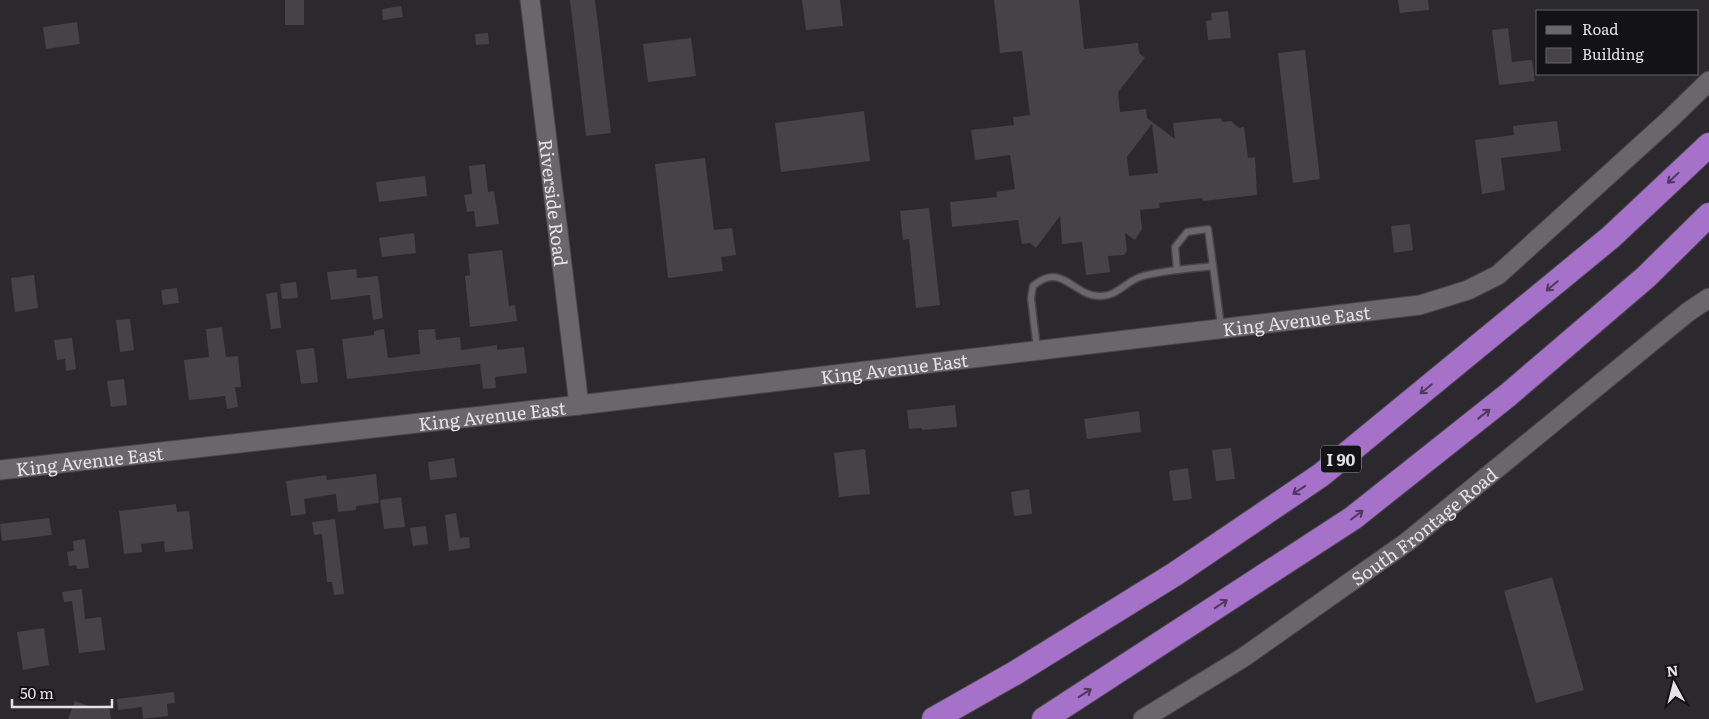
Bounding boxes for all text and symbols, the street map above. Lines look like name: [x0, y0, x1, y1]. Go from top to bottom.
legend: [1536, 10, 1699, 75]
text: Road: [1582, 17, 1618, 40]
text: Building: [1582, 42, 1644, 65]
street label: Riverside Road: [533, 137, 576, 268]
one-way arrow: [1667, 172, 1680, 184]
one-way arrow: [1546, 280, 1559, 291]
street label: King Avenue East: [1221, 297, 1372, 342]
street label: King Avenue East: [819, 345, 970, 390]
one-way arrow: [1420, 384, 1433, 395]
street label: King Avenue East: [417, 393, 568, 436]
one-way arrow: [1477, 409, 1491, 419]
street label: King Avenue East: [14, 438, 165, 482]
road number: I 90: [1321, 446, 1361, 472]
street label: South Frontage Road: [1345, 460, 1503, 591]
one-way arrow: [1292, 485, 1306, 495]
one-way arrow: [1350, 509, 1363, 520]
one-way arrow: [1214, 599, 1228, 609]
north arrow: [1649, 659, 1699, 709]
text: N: [1665, 659, 1680, 681]
scale bar: [12, 676, 112, 708]
text: 50 m: [20, 681, 54, 704]
one-way arrow: [1077, 687, 1091, 697]

